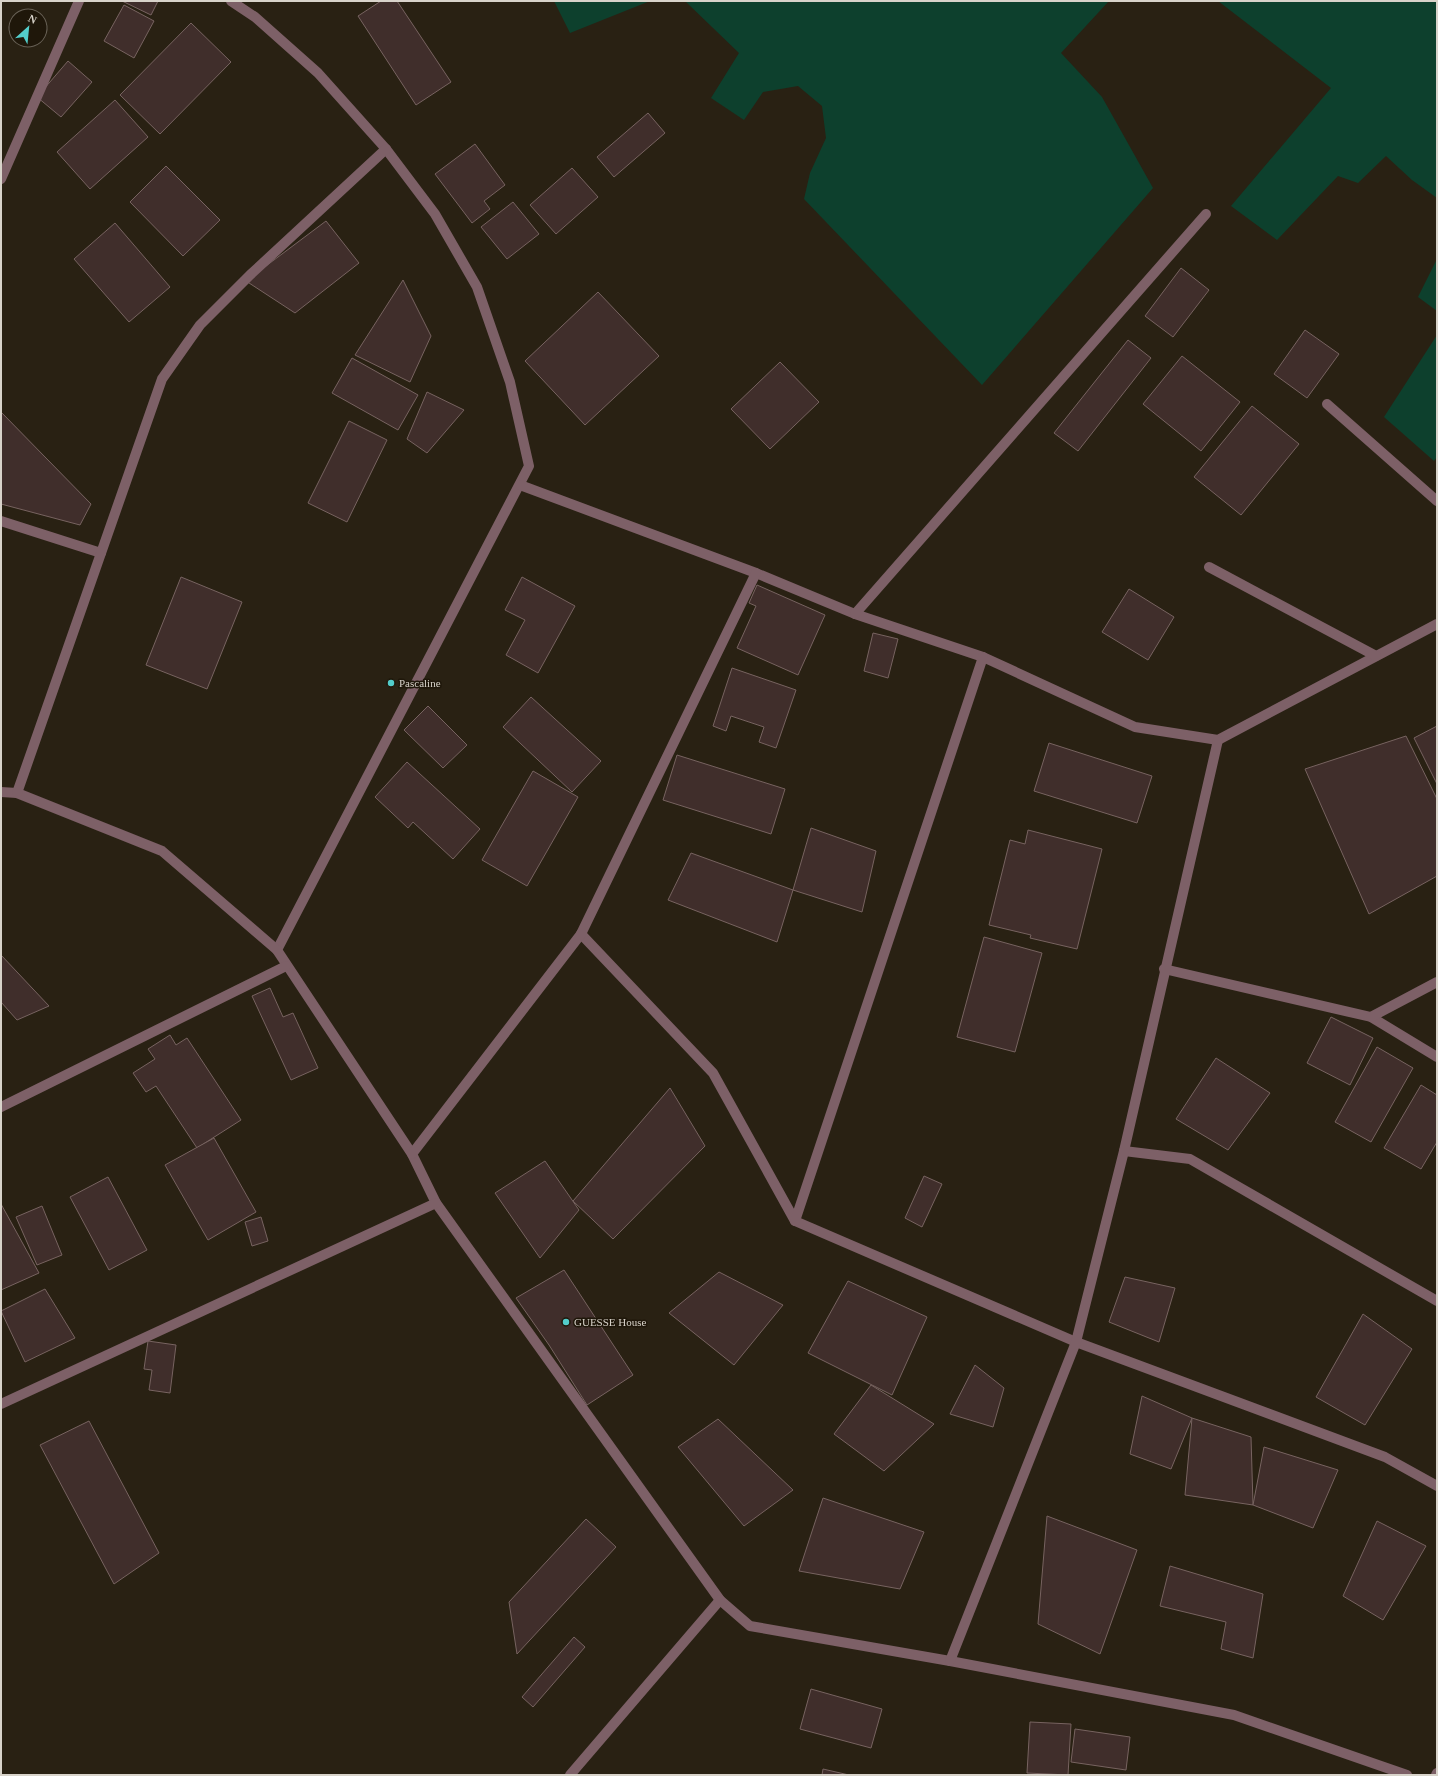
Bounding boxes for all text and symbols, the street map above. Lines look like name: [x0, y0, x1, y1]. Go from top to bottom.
north arrow: [8, 8, 48, 48]
text: N: [26, 12, 39, 26]
place label: Pascaline: [399, 677, 441, 689]
marker: Pascaline: [386, 678, 396, 688]
place label: GUESSE House: [574, 1316, 647, 1328]
marker: GUESSE House: [561, 1317, 571, 1327]

